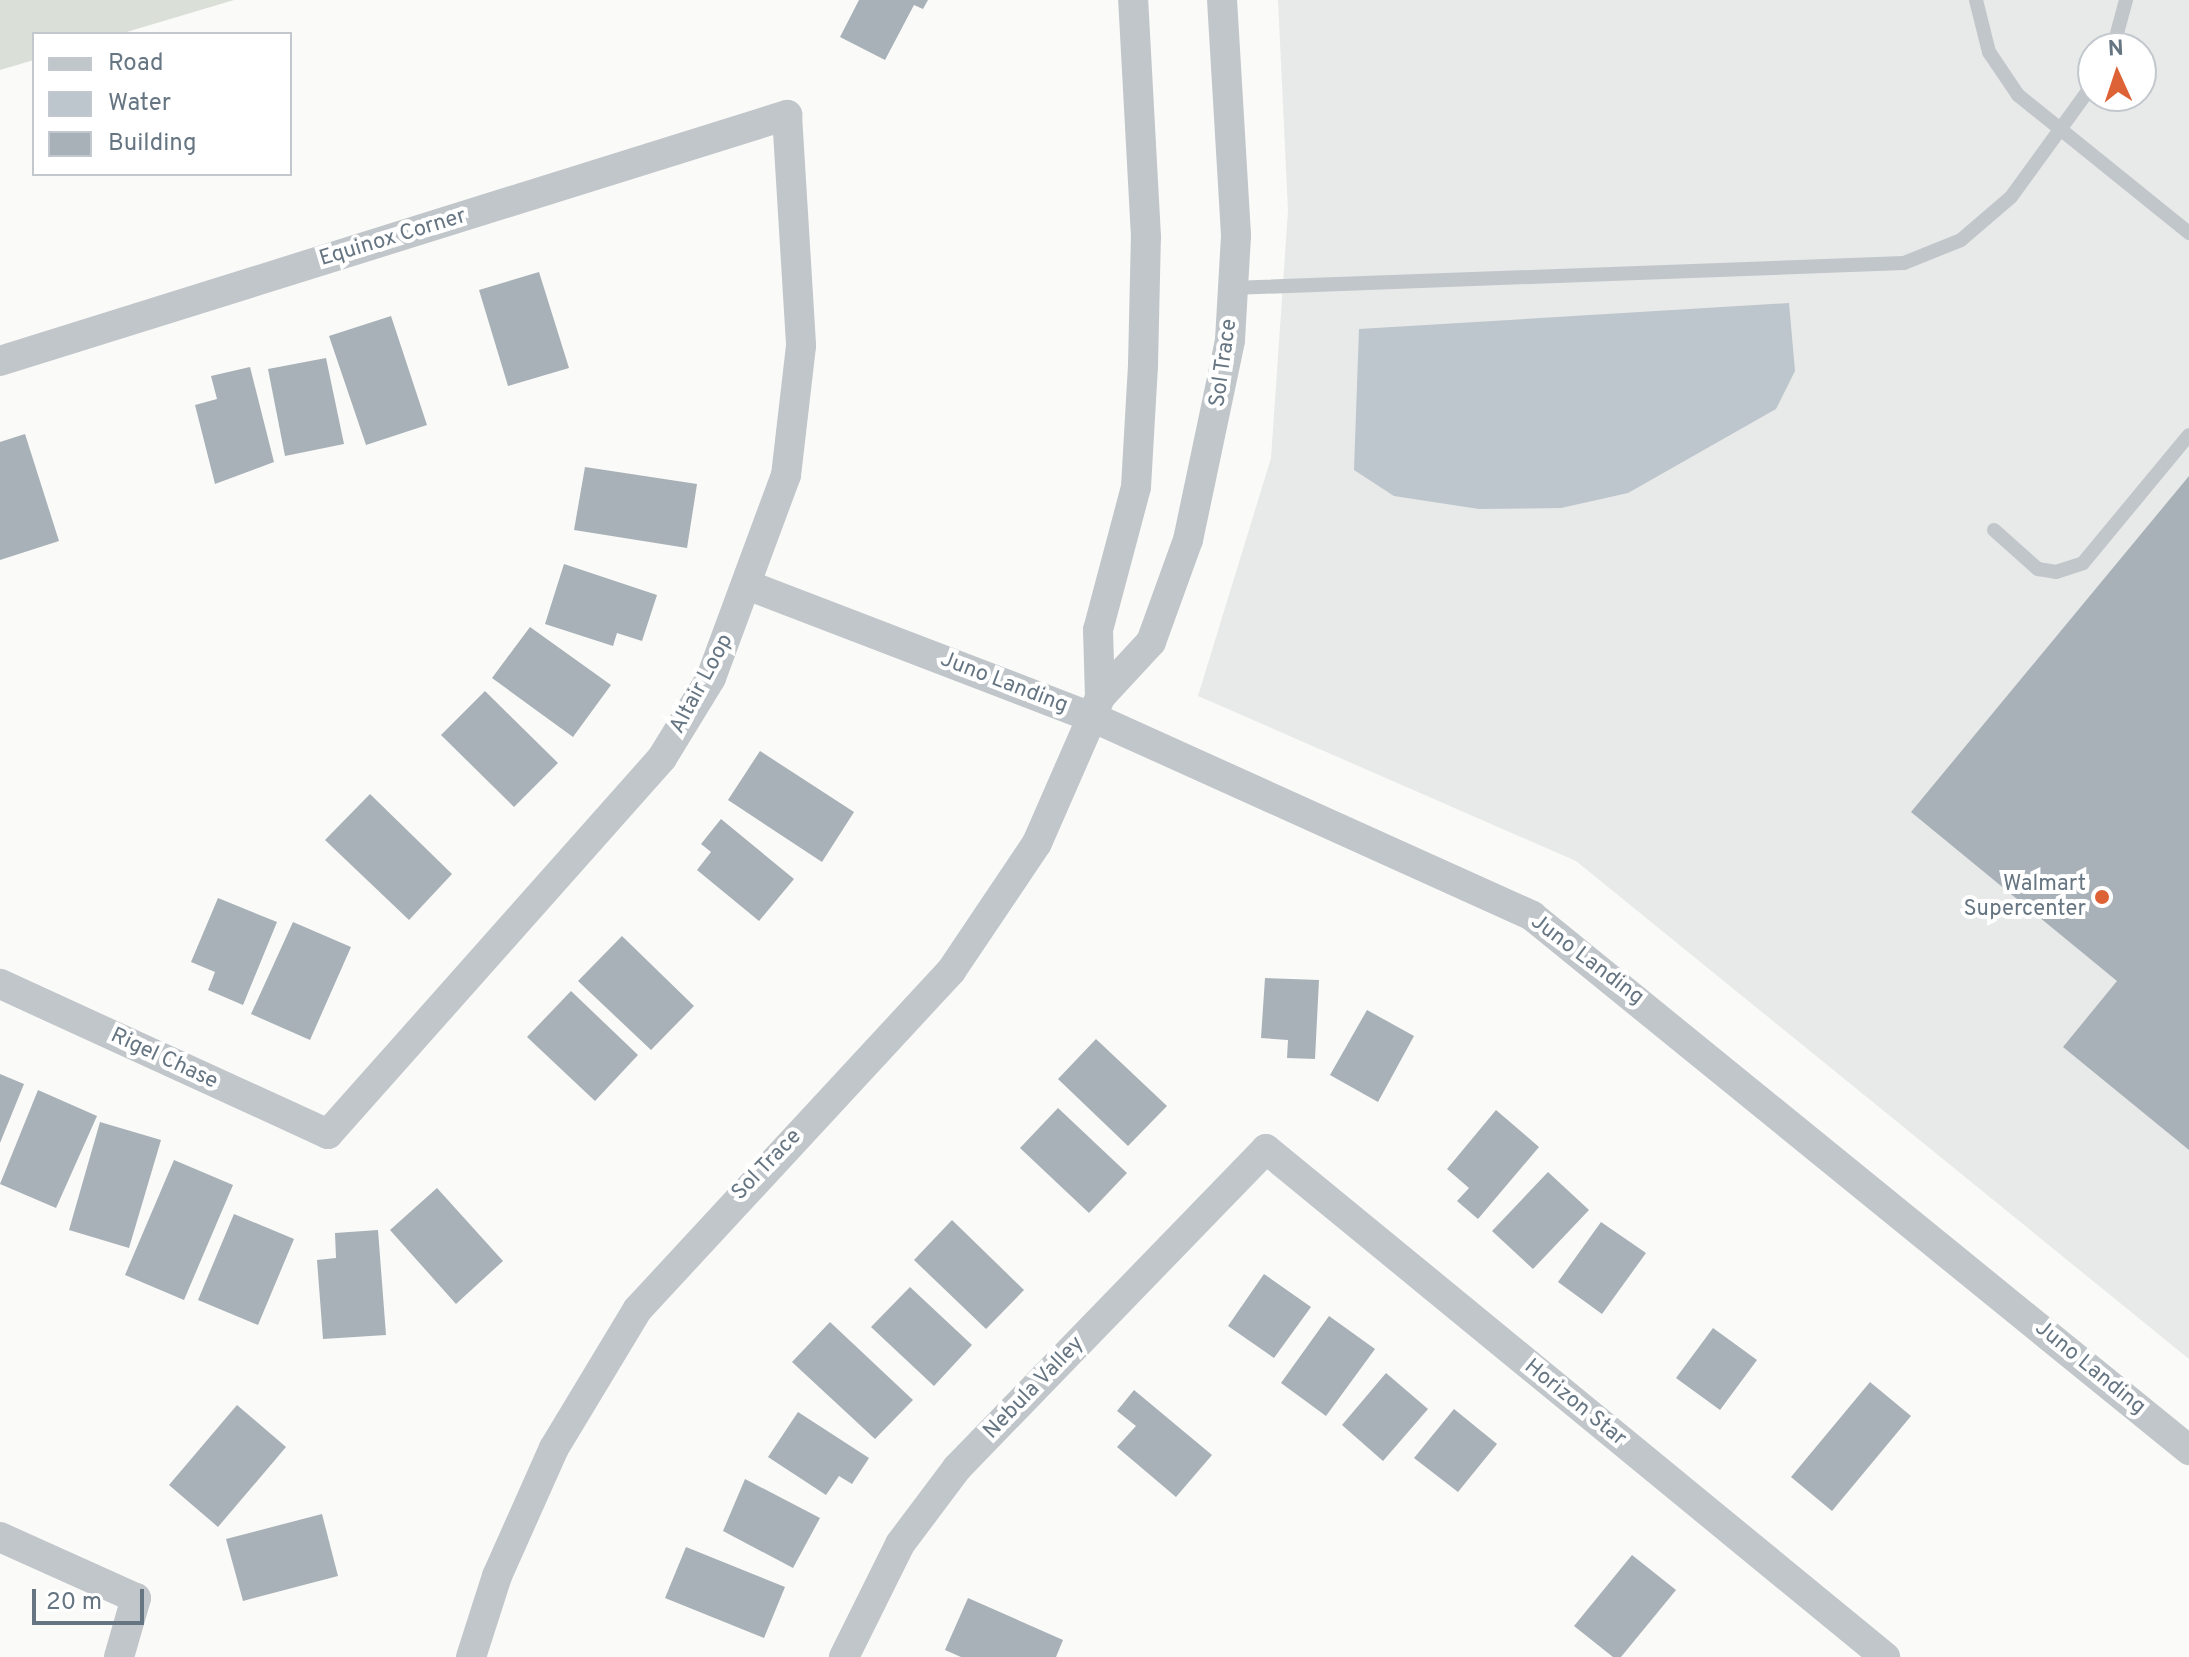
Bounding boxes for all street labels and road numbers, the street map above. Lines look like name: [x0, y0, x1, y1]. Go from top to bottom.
street label: Equinox Corner: [316, 203, 470, 273]
street label: Sol Trace: [1205, 317, 1243, 409]
street label: Altair Loop: [665, 630, 739, 738]
street label: Juno Landing: [936, 647, 1072, 719]
street label: Juno Landing: [1525, 909, 1649, 1011]
street label: Rigel Chase: [106, 1023, 222, 1095]
street label: Sol Trace: [726, 1123, 808, 1207]
street label: Juno Landing: [2029, 1315, 2151, 1421]
street label: Nebula Valley: [978, 1331, 1090, 1445]
street label: Horizon Star: [1519, 1354, 1631, 1452]

